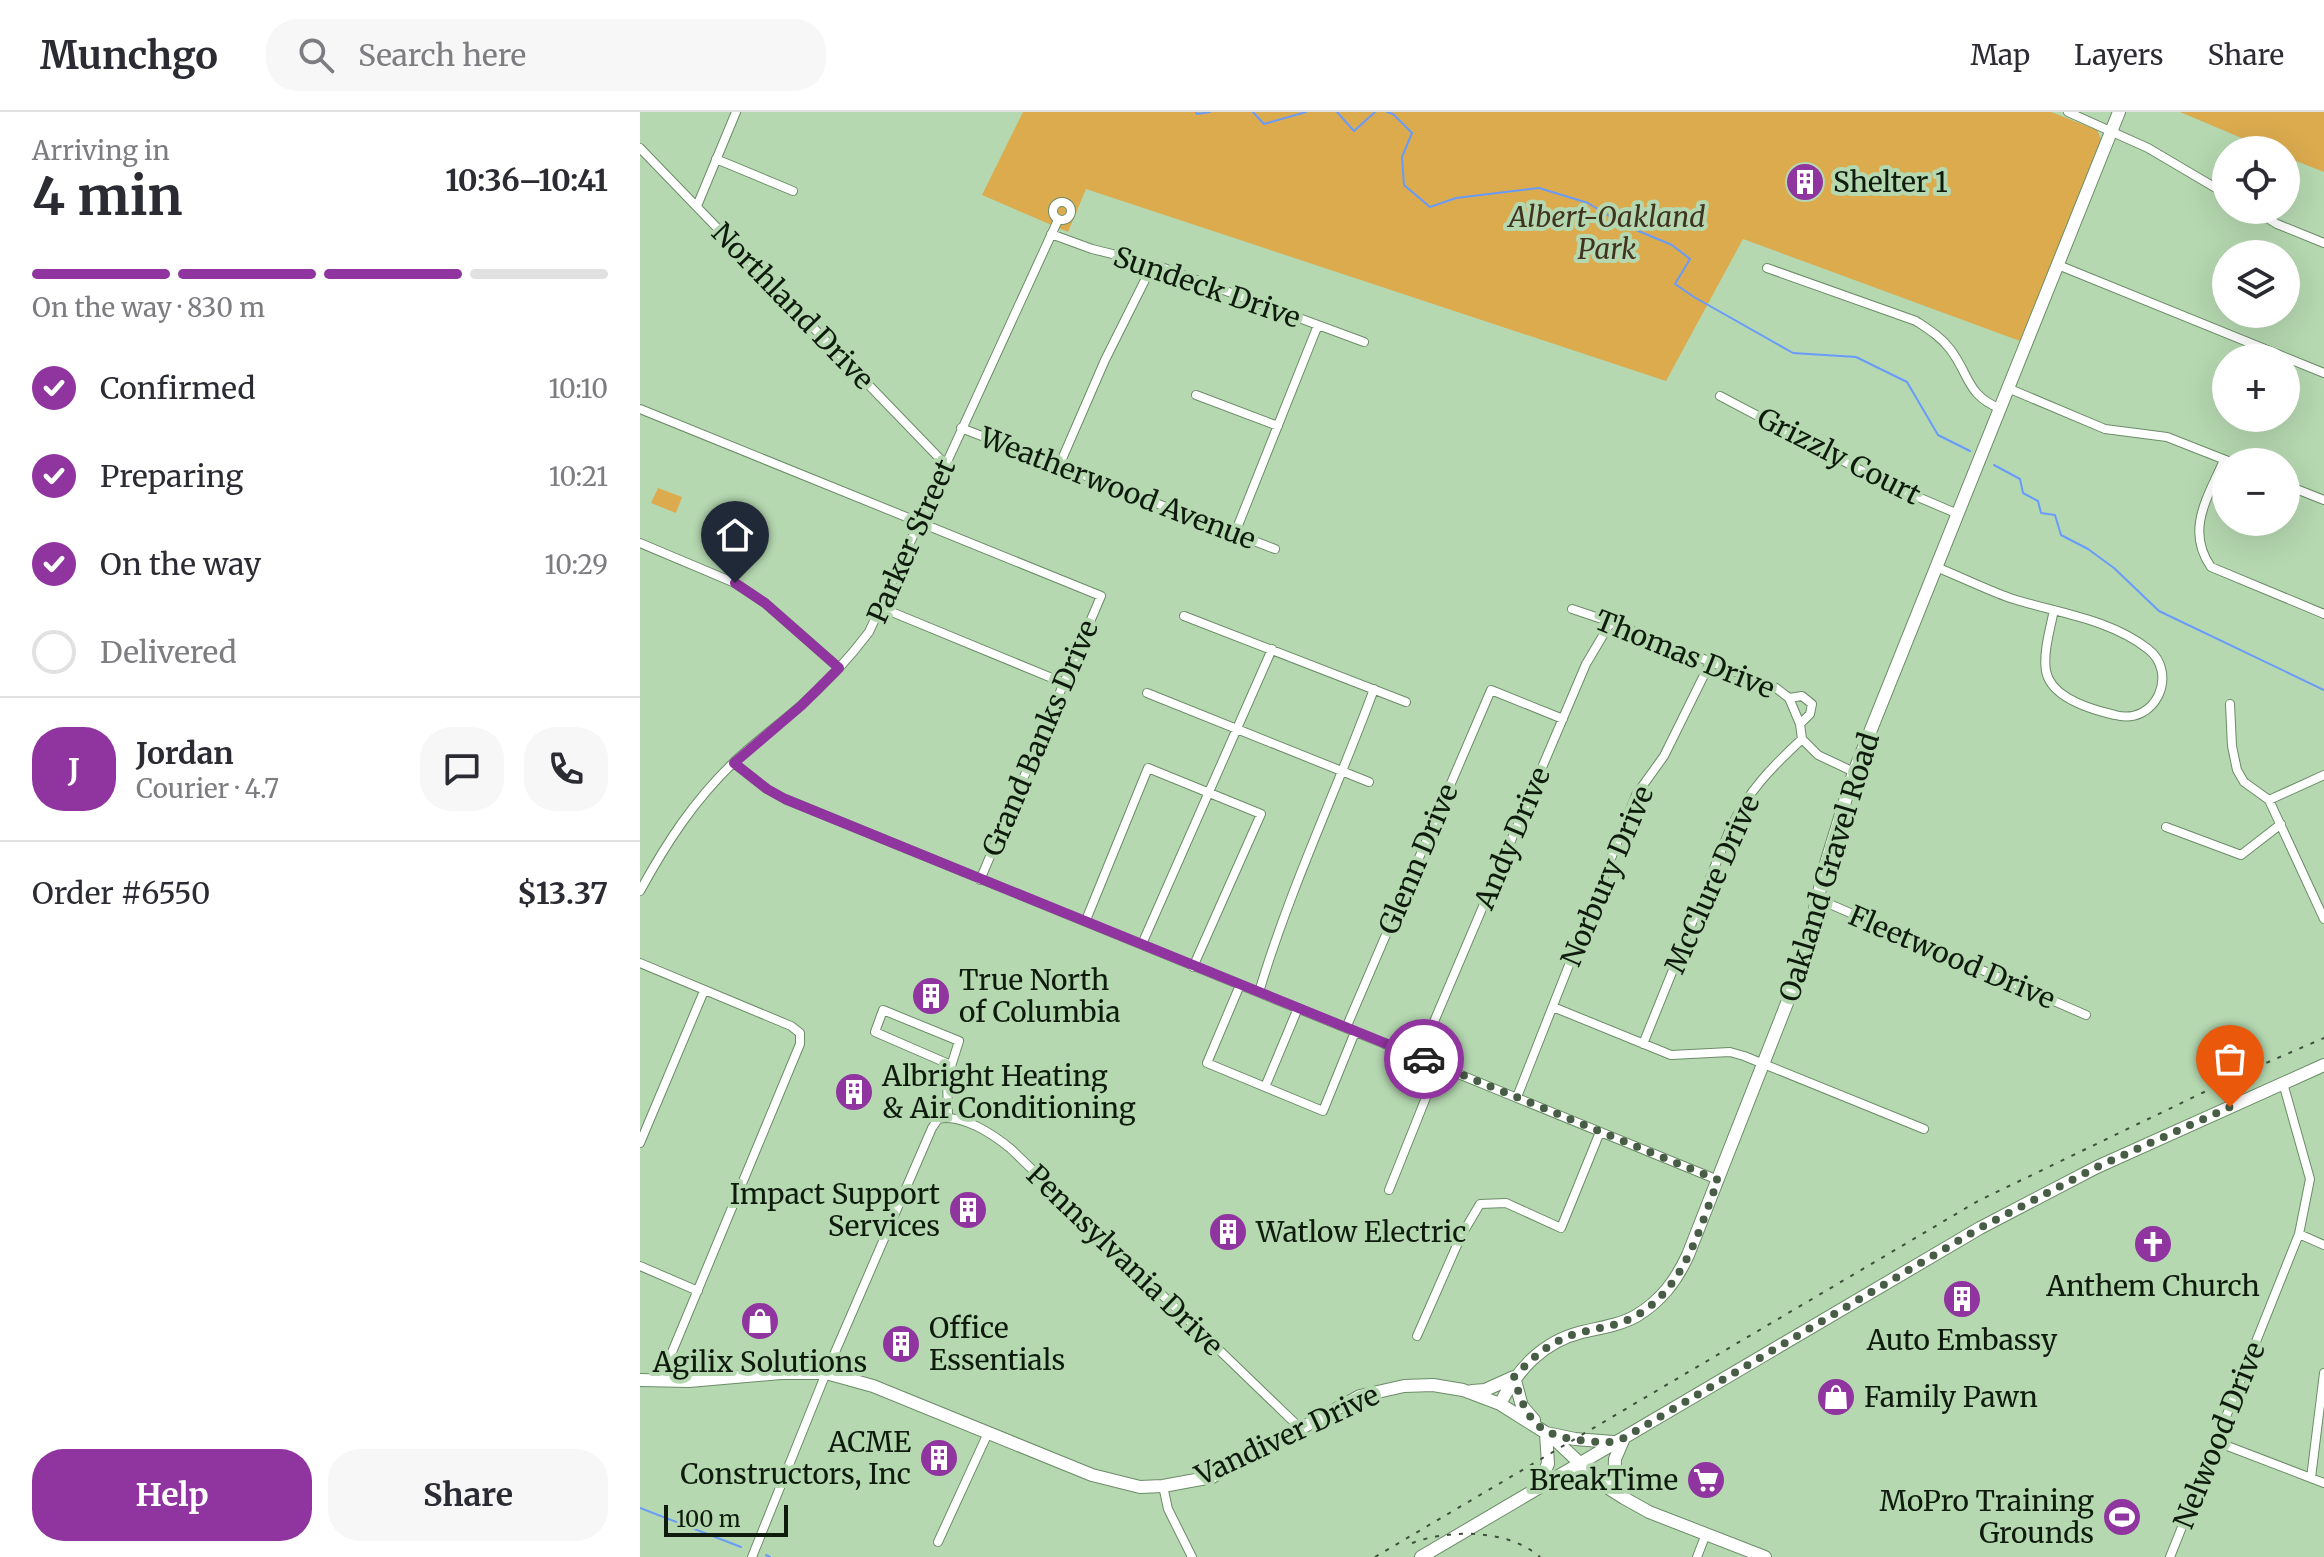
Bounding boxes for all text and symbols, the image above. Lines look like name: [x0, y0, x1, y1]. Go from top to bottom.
search box: [266, 19, 826, 91]
text: Munchgo: [40, 32, 218, 79]
icon: search: [294, 33, 338, 77]
text: Search here: [358, 36, 526, 74]
text: Map: [1970, 37, 2030, 73]
text: Layers: [2074, 37, 2163, 73]
text: Share: [2207, 37, 2284, 73]
text: Arriving in: [32, 134, 170, 167]
map controls: [2212, 136, 2300, 536]
button: locate: [2212, 136, 2300, 224]
text: 10:36–10:41: [445, 161, 608, 199]
building icon: Shelter 1: [1784, 161, 1826, 203]
text: 4 min: [32, 164, 183, 229]
place label: Shelter 1: [1833, 164, 1948, 200]
park label: Albert-Oakland Park: [1507, 199, 1705, 267]
street label: Northland Drive: [704, 215, 882, 397]
street label: Sundeck Drive: [1109, 238, 1305, 336]
button: layers: [2212, 240, 2300, 328]
text: On the way · 830 m: [32, 291, 265, 324]
button: +: [2212, 344, 2300, 432]
icon: check: [32, 366, 76, 410]
text: Confirmed: [100, 369, 255, 407]
text: 10:10: [548, 372, 608, 405]
street label: Grizzly Court: [1751, 399, 1927, 513]
street label: Weatherwood Avenue: [974, 418, 1261, 557]
button: −: [2212, 448, 2300, 536]
street label: Parker Street: [859, 453, 963, 628]
icon: check: [32, 454, 76, 498]
text: Preparing: [100, 457, 243, 495]
text: 10:21: [549, 460, 608, 493]
pin: [701, 501, 769, 583]
icon: home: [713, 513, 757, 557]
icon: check: [32, 542, 76, 586]
text: On the way: [100, 545, 261, 583]
text: 10:29: [545, 548, 608, 581]
street label: Thomas Drive: [1590, 602, 1780, 706]
street label: Grand Banks Drive: [974, 615, 1106, 861]
text: Delivered: [100, 633, 237, 671]
button: chat: [420, 727, 504, 811]
button: phone: [524, 727, 608, 811]
street label: Oakland Gravel Road: [1771, 728, 1887, 1006]
text: Jordan: [136, 734, 234, 772]
text: J: [68, 750, 80, 788]
street label: Andy Drive: [1466, 762, 1558, 915]
text: Courier · 4.7: [136, 772, 279, 805]
street label: Glenn Drive: [1370, 778, 1466, 940]
street label: Norbury Drive: [1553, 780, 1661, 972]
street label: McClure Drive: [1657, 789, 1767, 979]
text: Order #6550: [32, 874, 210, 912]
text: $13.37: [517, 874, 608, 912]
street label: Fleetwood Drive: [1843, 897, 2061, 1017]
place label: True North of Columbia: [959, 962, 1120, 1030]
building icon: True North of Columbia: [910, 975, 952, 1017]
courier: [1384, 1019, 1464, 1099]
pin: [2196, 1025, 2264, 1107]
icon: car: [1402, 1037, 1446, 1081]
icon: bag: [2208, 1037, 2252, 1081]
place label: Albright Heating & Air Conditioning: [881, 1058, 1136, 1126]
building icon: Albright Heating & Air Conditioning: [833, 1071, 875, 1113]
street label: Pennsylvania Drive: [1019, 1157, 1231, 1363]
place label: Impact Support Services: [730, 1176, 940, 1244]
building icon: Impact Support Services: [947, 1189, 989, 1231]
building icon: Watlow Electric: [1207, 1211, 1249, 1253]
place label: Watlow Electric: [1255, 1214, 1466, 1250]
church icon: Anthem Church: [2132, 1223, 2174, 1265]
place label: Anthem Church: [2045, 1268, 2260, 1304]
building icon: Auto Embassy: [1941, 1278, 1983, 1320]
shop icon: Agilix Solutions: [739, 1300, 781, 1342]
place label: Office Essentials: [929, 1310, 1065, 1378]
place label: Auto Embassy: [1866, 1322, 2058, 1358]
building icon: Office Essentials: [880, 1323, 922, 1365]
street label: Nelwood Drive: [2165, 1336, 2273, 1534]
place label: Agilix Solutions: [652, 1344, 867, 1380]
shop icon: Family Pawn: [1815, 1376, 1857, 1418]
street label: Vandiver Drive: [1189, 1377, 1385, 1494]
place label: Family Pawn: [1864, 1379, 2038, 1415]
place label: ACME Constructors, Inc: [680, 1424, 911, 1492]
building icon: ACME Constructors, Inc: [918, 1437, 960, 1479]
button: Help: [32, 1449, 312, 1541]
button: Share: [328, 1449, 608, 1541]
supermarket icon: BreakTime: [1685, 1459, 1727, 1501]
place label: BreakTime: [1529, 1462, 1678, 1498]
place label: MoPro Training Grounds: [1880, 1483, 2094, 1551]
sports icon: MoPro Training Grounds: [2101, 1496, 2143, 1538]
scale bar: [664, 1501, 788, 1537]
text: 100 m: [676, 1505, 741, 1533]

